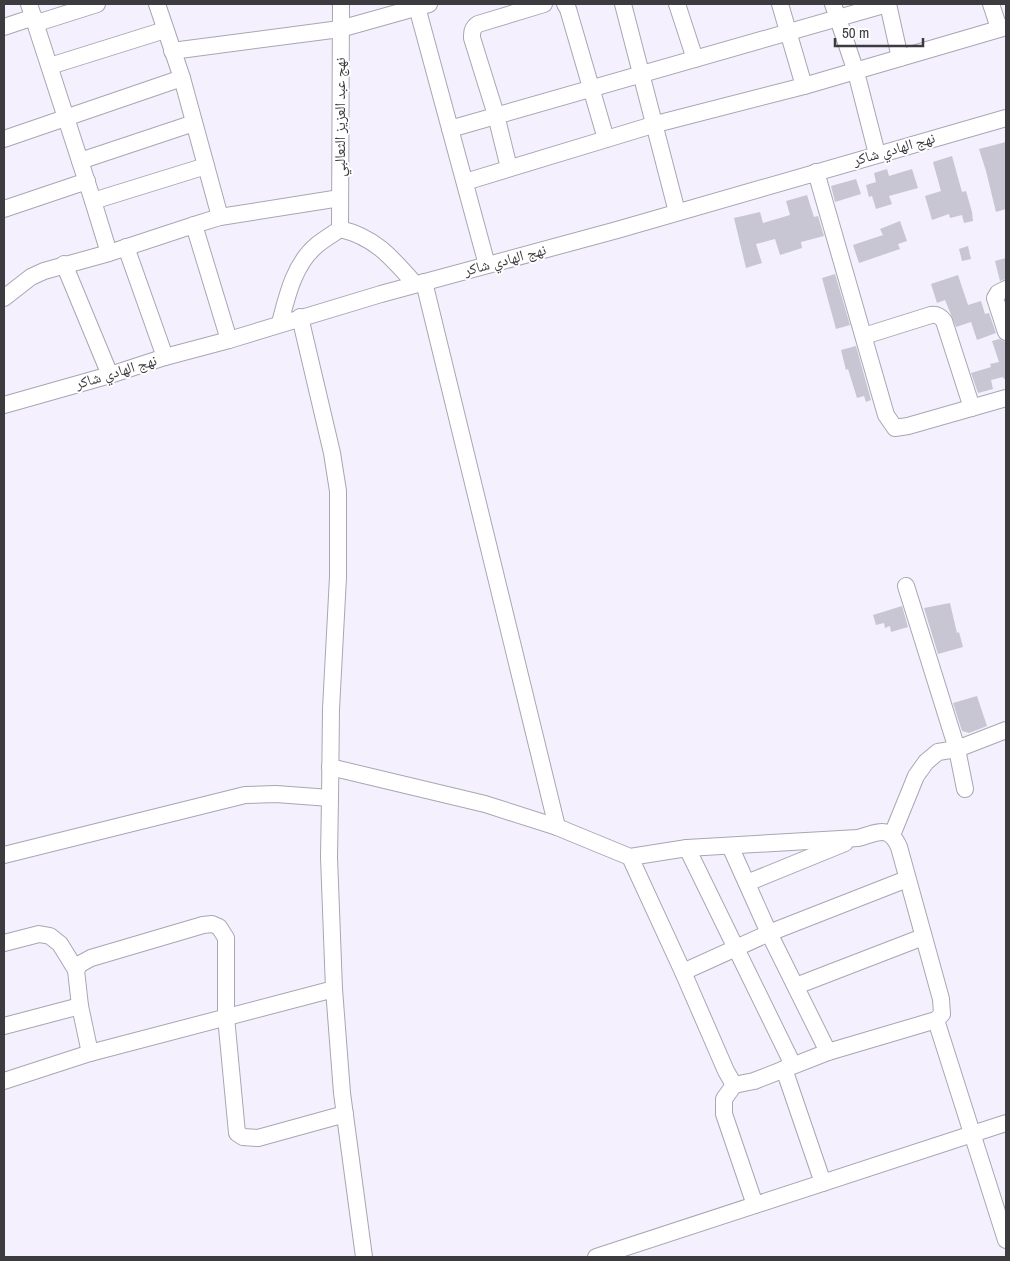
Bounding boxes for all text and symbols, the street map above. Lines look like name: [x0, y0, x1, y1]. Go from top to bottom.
scale bar: [835, 15, 922, 47]
text: 50 m: [842, 22, 869, 43]
street label: نهج عبد العزيز الثعالبي: [329, 57, 352, 177]
street label: نهج الهادي شاكر: [849, 127, 938, 172]
street label: نهج الهادي شاكر: [460, 238, 549, 283]
street label: نهج الهادي شاكر: [71, 349, 160, 396]

